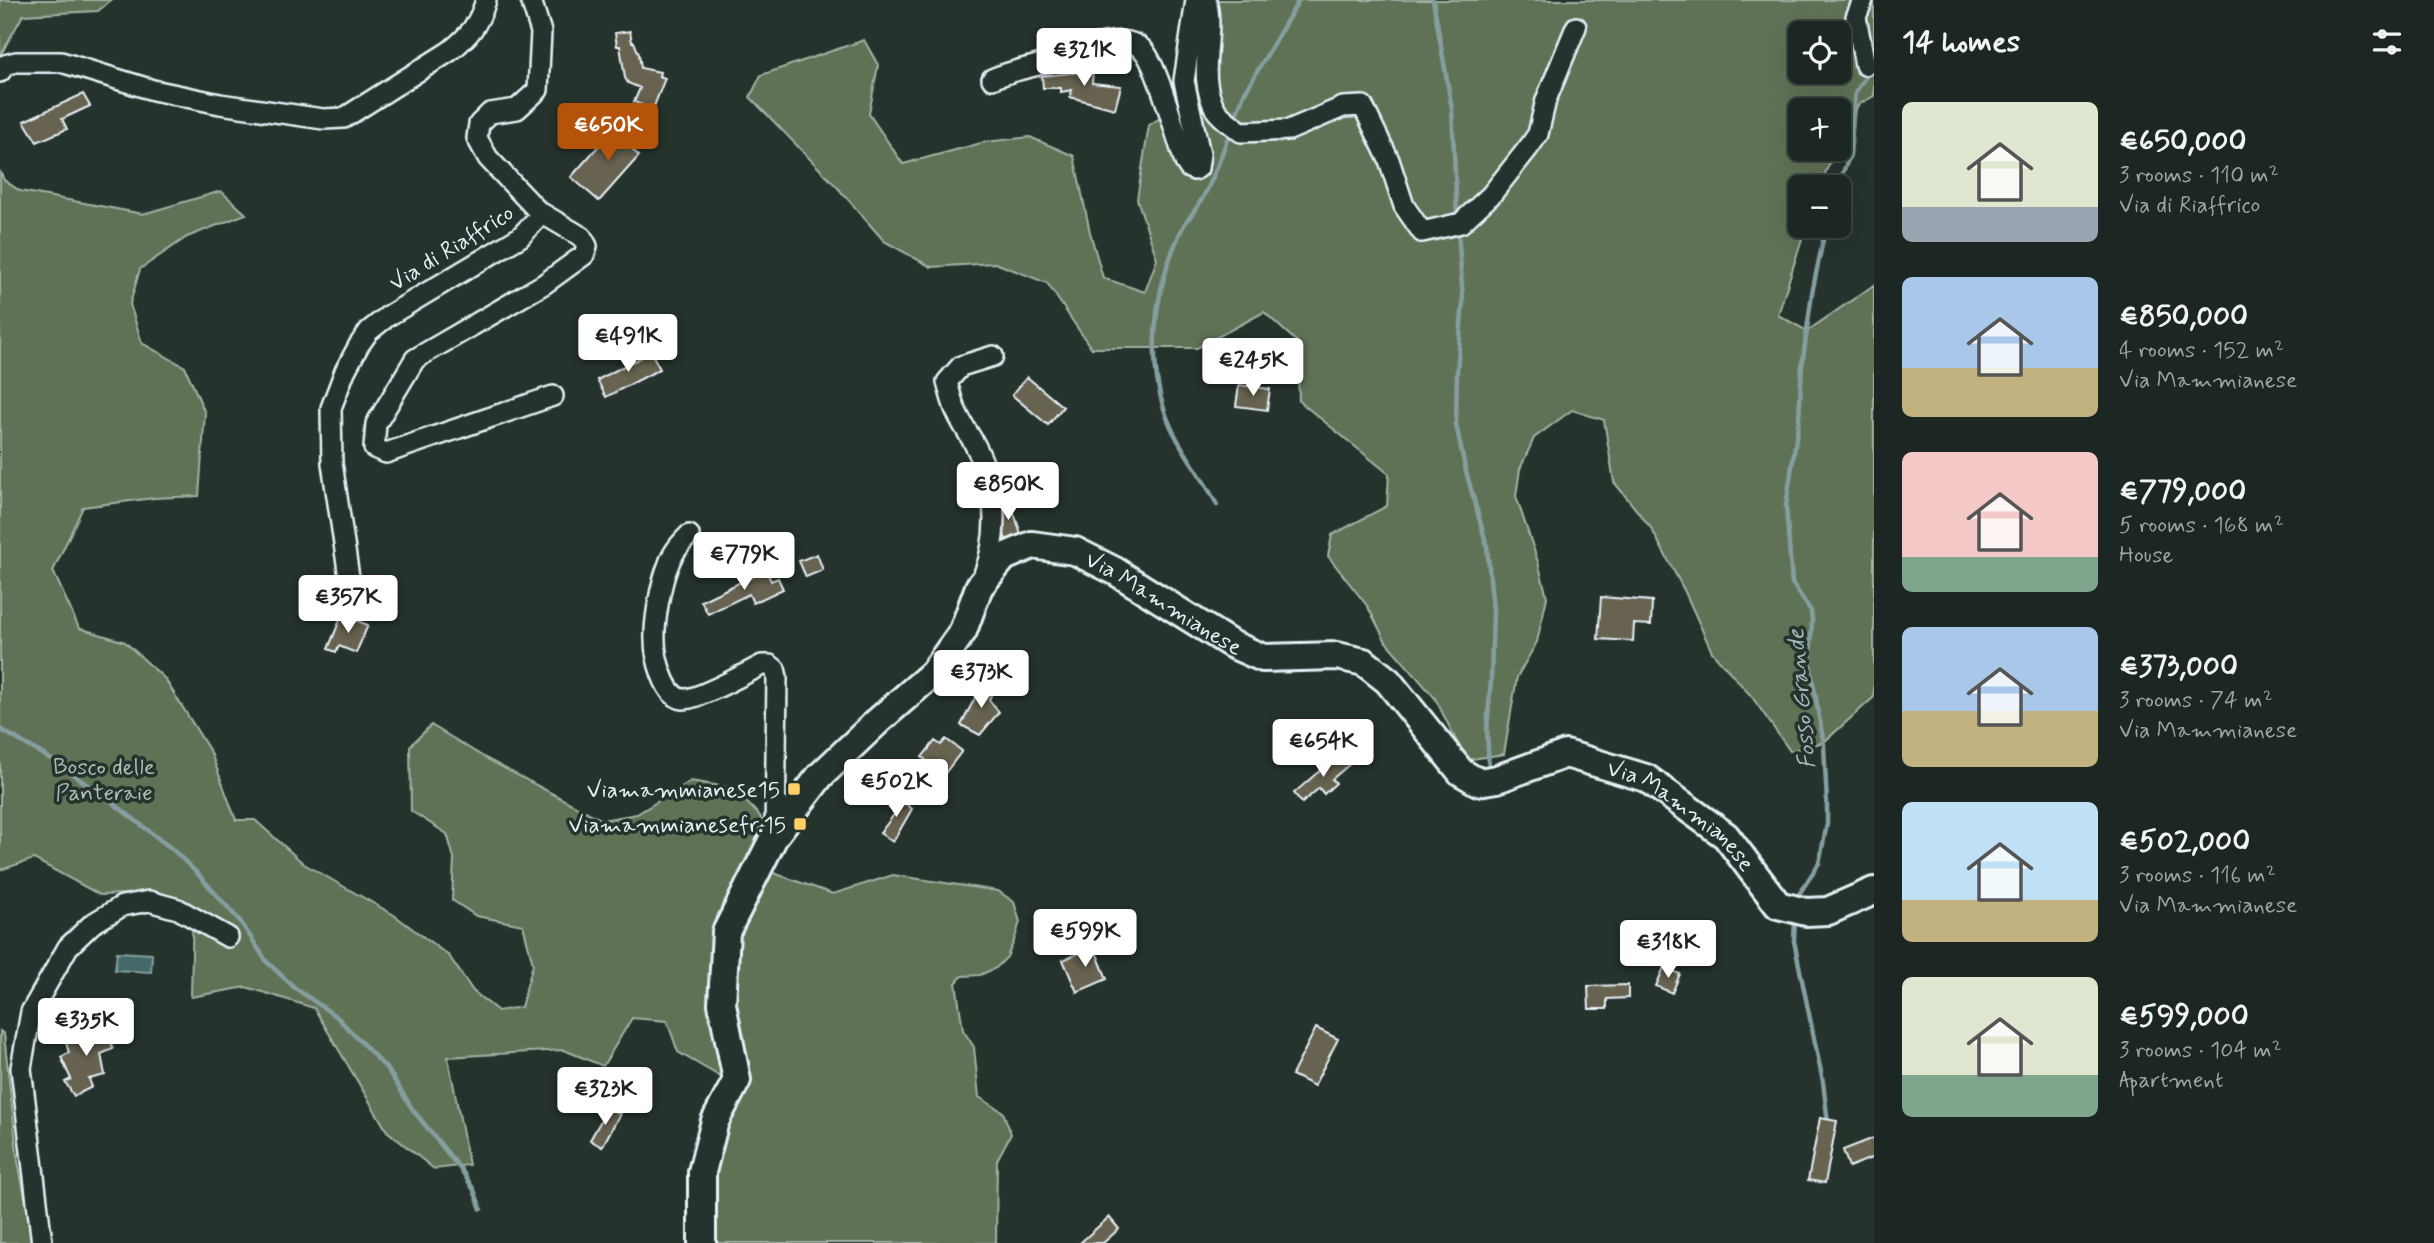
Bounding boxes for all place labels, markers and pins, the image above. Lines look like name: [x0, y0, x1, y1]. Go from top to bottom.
pin: €321K: [1035, 28, 1133, 88]
pin: €650K: [559, 104, 657, 163]
pin: €491K: [579, 314, 677, 374]
pin: €245K: [1204, 338, 1302, 398]
pin: €850K: [959, 462, 1057, 522]
pin: €779K: [695, 532, 793, 592]
pin: €357K: [299, 576, 397, 635]
pin: €373K: [932, 650, 1030, 710]
pin: €654K: [1274, 720, 1372, 779]
pin: €502K: [847, 760, 945, 819]
place label: Viamammianese15: [587, 776, 780, 806]
marker: Viamammianese15: [786, 781, 802, 797]
place label: Viamammianesefr.15: [568, 811, 786, 841]
marker: Viamammianesefr.15: [792, 816, 808, 832]
pin: €599K: [1036, 909, 1134, 969]
pin: €318K: [1619, 920, 1717, 980]
pin: €335K: [37, 998, 135, 1058]
pin: €323K: [556, 1068, 654, 1127]

